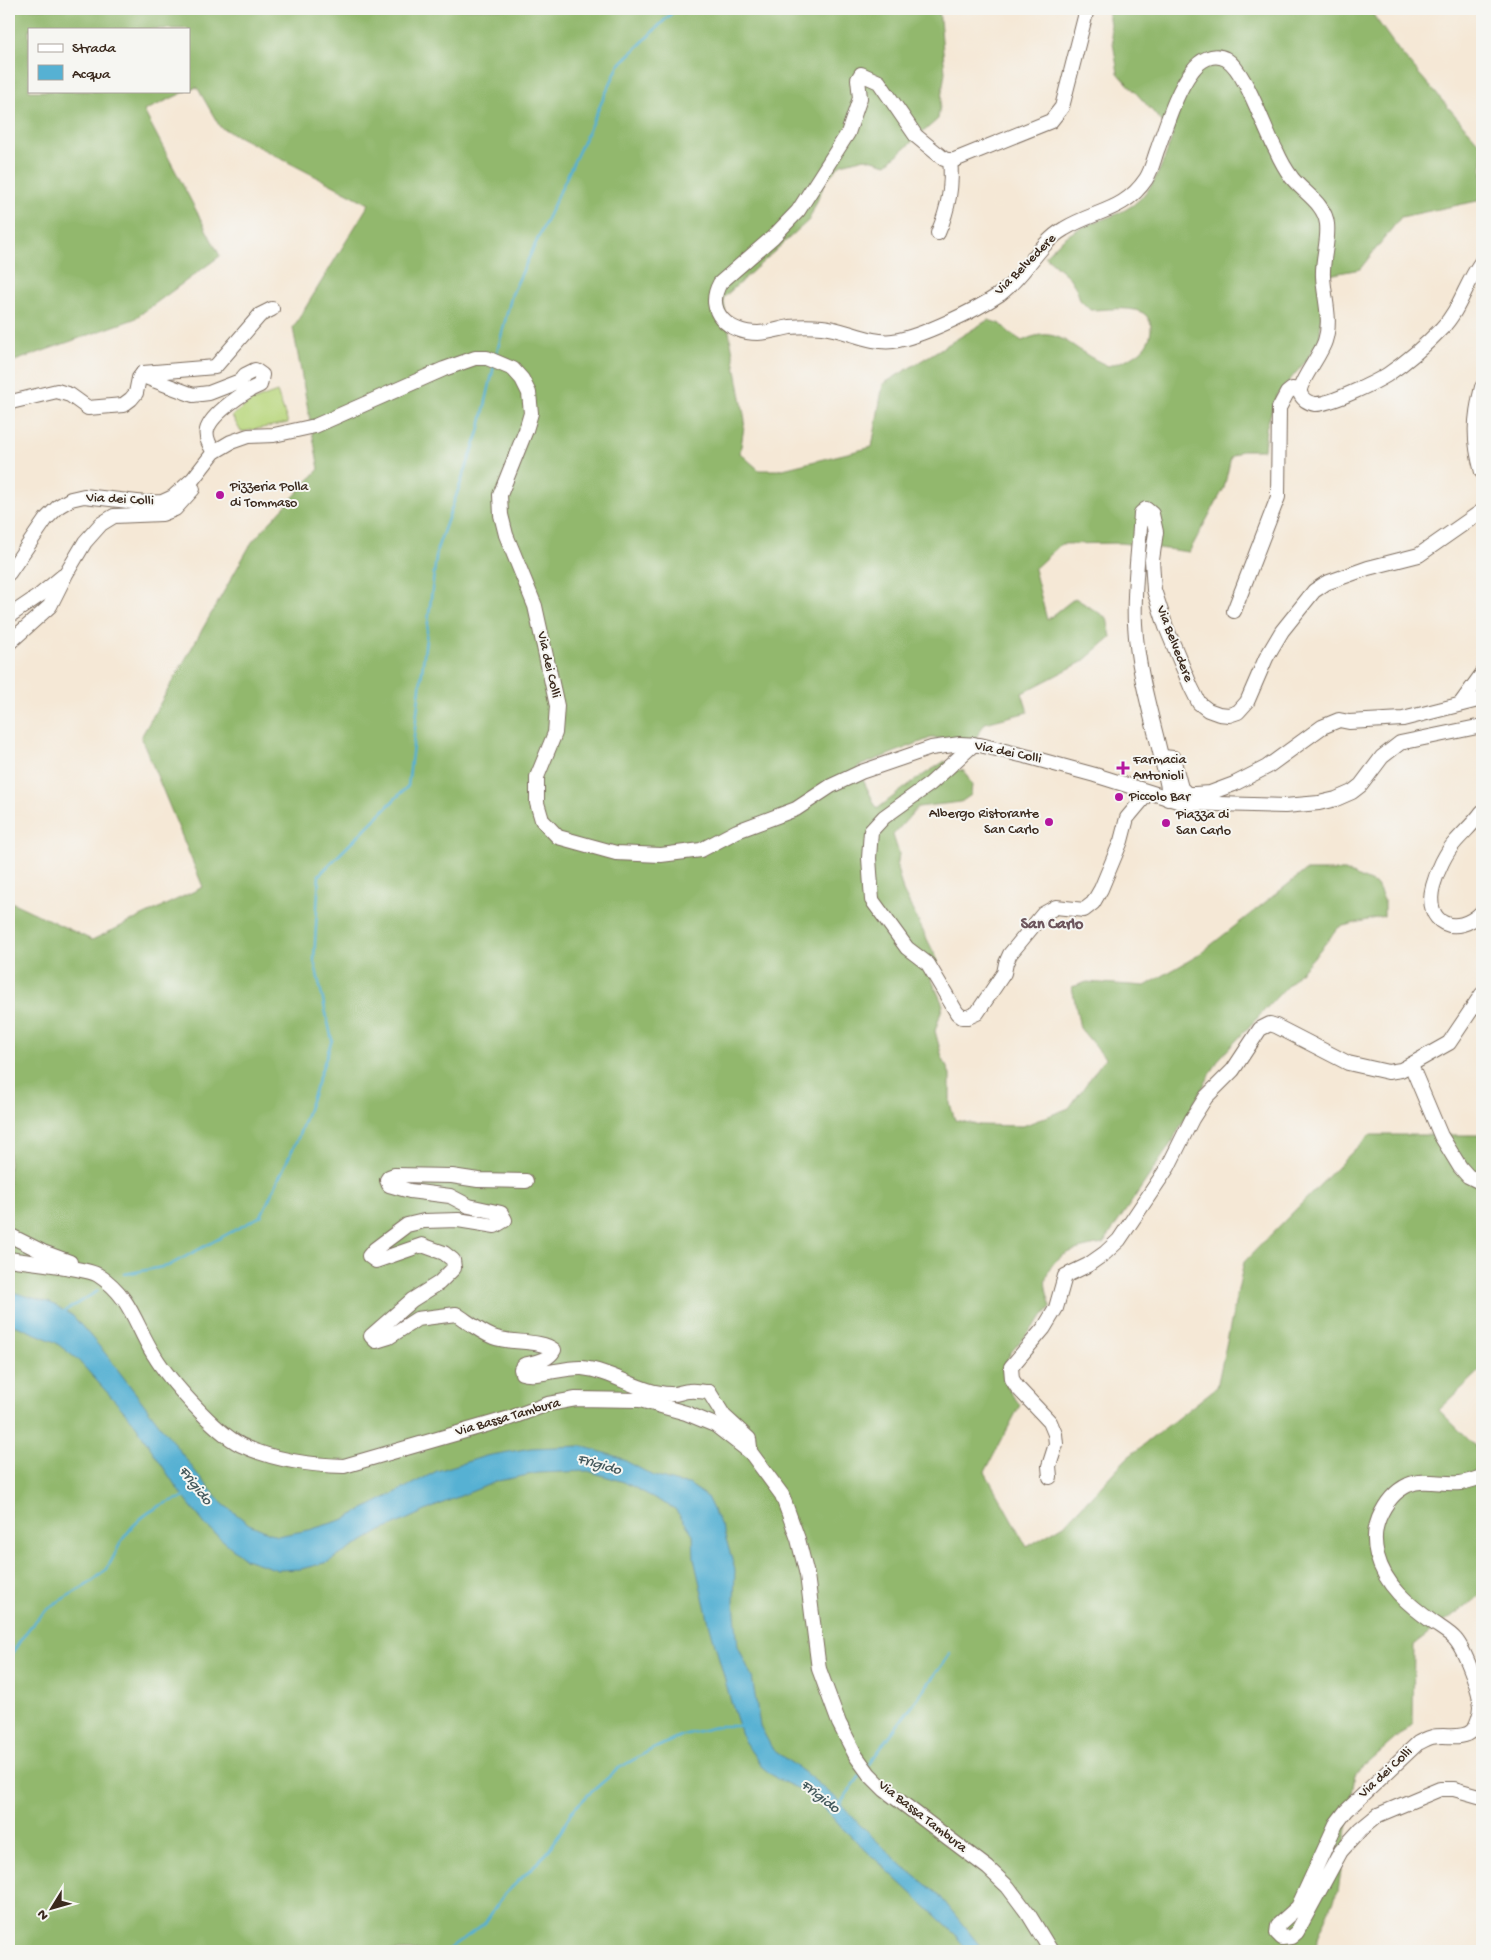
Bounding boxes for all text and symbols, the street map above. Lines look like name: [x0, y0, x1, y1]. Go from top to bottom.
legend: [28, 28, 190, 92]
text: Strada: [72, 40, 117, 58]
text: Acqua: [72, 66, 111, 84]
street label: Via Belvedere: [991, 230, 1061, 300]
place label: Pizzeria Polla di Tommaso: [229, 479, 310, 512]
marker: Pizzeria Polla di Tommaso: [214, 489, 226, 501]
street label: Via dei Colli: [85, 490, 154, 510]
street label: Via Belvedere: [1151, 602, 1197, 685]
street label: Via dei Colli: [532, 629, 564, 700]
street label: Via dei Colli: [972, 737, 1043, 768]
place label: Farmacia Antonioli: [1132, 752, 1187, 785]
marker: Farmacia Antonioli: [1117, 762, 1129, 774]
place label: Piccolo Bar: [1128, 789, 1191, 806]
marker: Piccolo Bar: [1113, 791, 1125, 803]
place label: Albergo Ristorante San Carlo: [929, 806, 1040, 839]
place label: Piazza di San Carlo: [1175, 807, 1231, 840]
marker: Albergo Ristorante San Carlo: [1043, 816, 1055, 828]
marker: Piazza di San Carlo: [1160, 817, 1172, 829]
district label: San Carlo: [1021, 916, 1084, 935]
street label: Via Bassa Tambura: [453, 1395, 563, 1441]
water label: Frigido: [575, 1450, 624, 1480]
water label: Frigido: [174, 1463, 217, 1510]
street label: Via dei Colli: [1355, 1744, 1417, 1803]
water label: Frigido: [797, 1776, 844, 1819]
street label: Via Bassa Tambura: [873, 1776, 971, 1858]
north arrow: [28, 1882, 78, 1932]
text: N: [34, 1906, 53, 1923]

